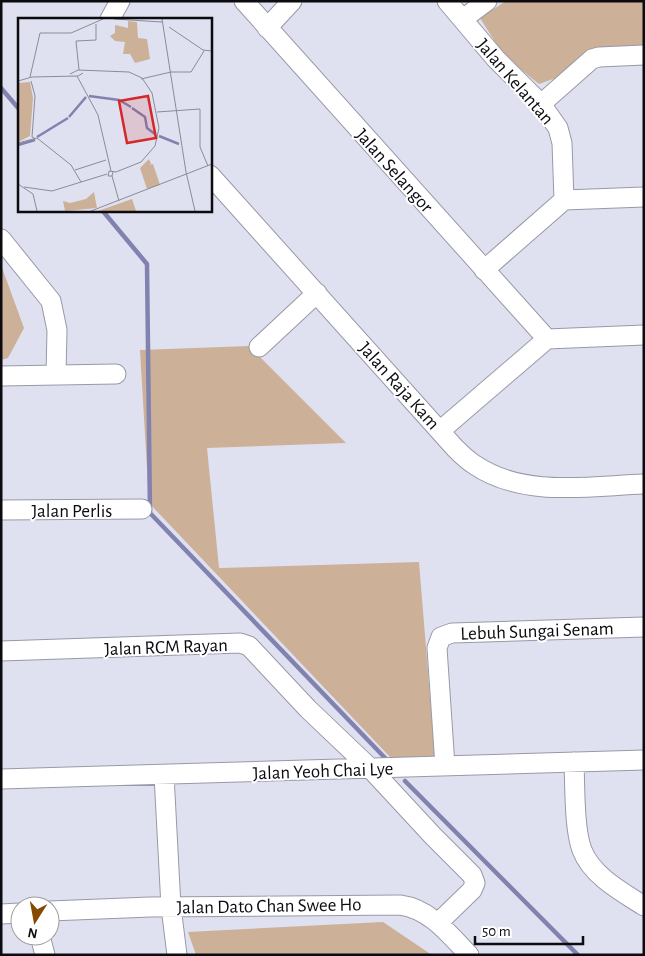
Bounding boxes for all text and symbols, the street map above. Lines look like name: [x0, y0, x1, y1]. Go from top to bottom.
inset map: [18, 18, 211, 211]
street label: Jalan Kelantan: [473, 35, 557, 129]
street label: Jalan Selangor: [352, 125, 436, 217]
street label: Jalan Raja Kam: [355, 339, 443, 433]
street label: Jalan Perlis: [32, 502, 112, 521]
street label: Lebuh Sungai Senam: [460, 619, 614, 644]
street label: Jalan RCM Rayan: [104, 636, 228, 659]
street label: Jalan Yeoh Chai Lye: [252, 760, 394, 783]
street label: Jalan Dato Chan Swee Ho: [176, 895, 362, 918]
north arrow: [10, 896, 60, 946]
scale bar: [475, 914, 582, 946]
text: 50 m: [482, 924, 511, 939]
text: N: [27, 925, 39, 941]

